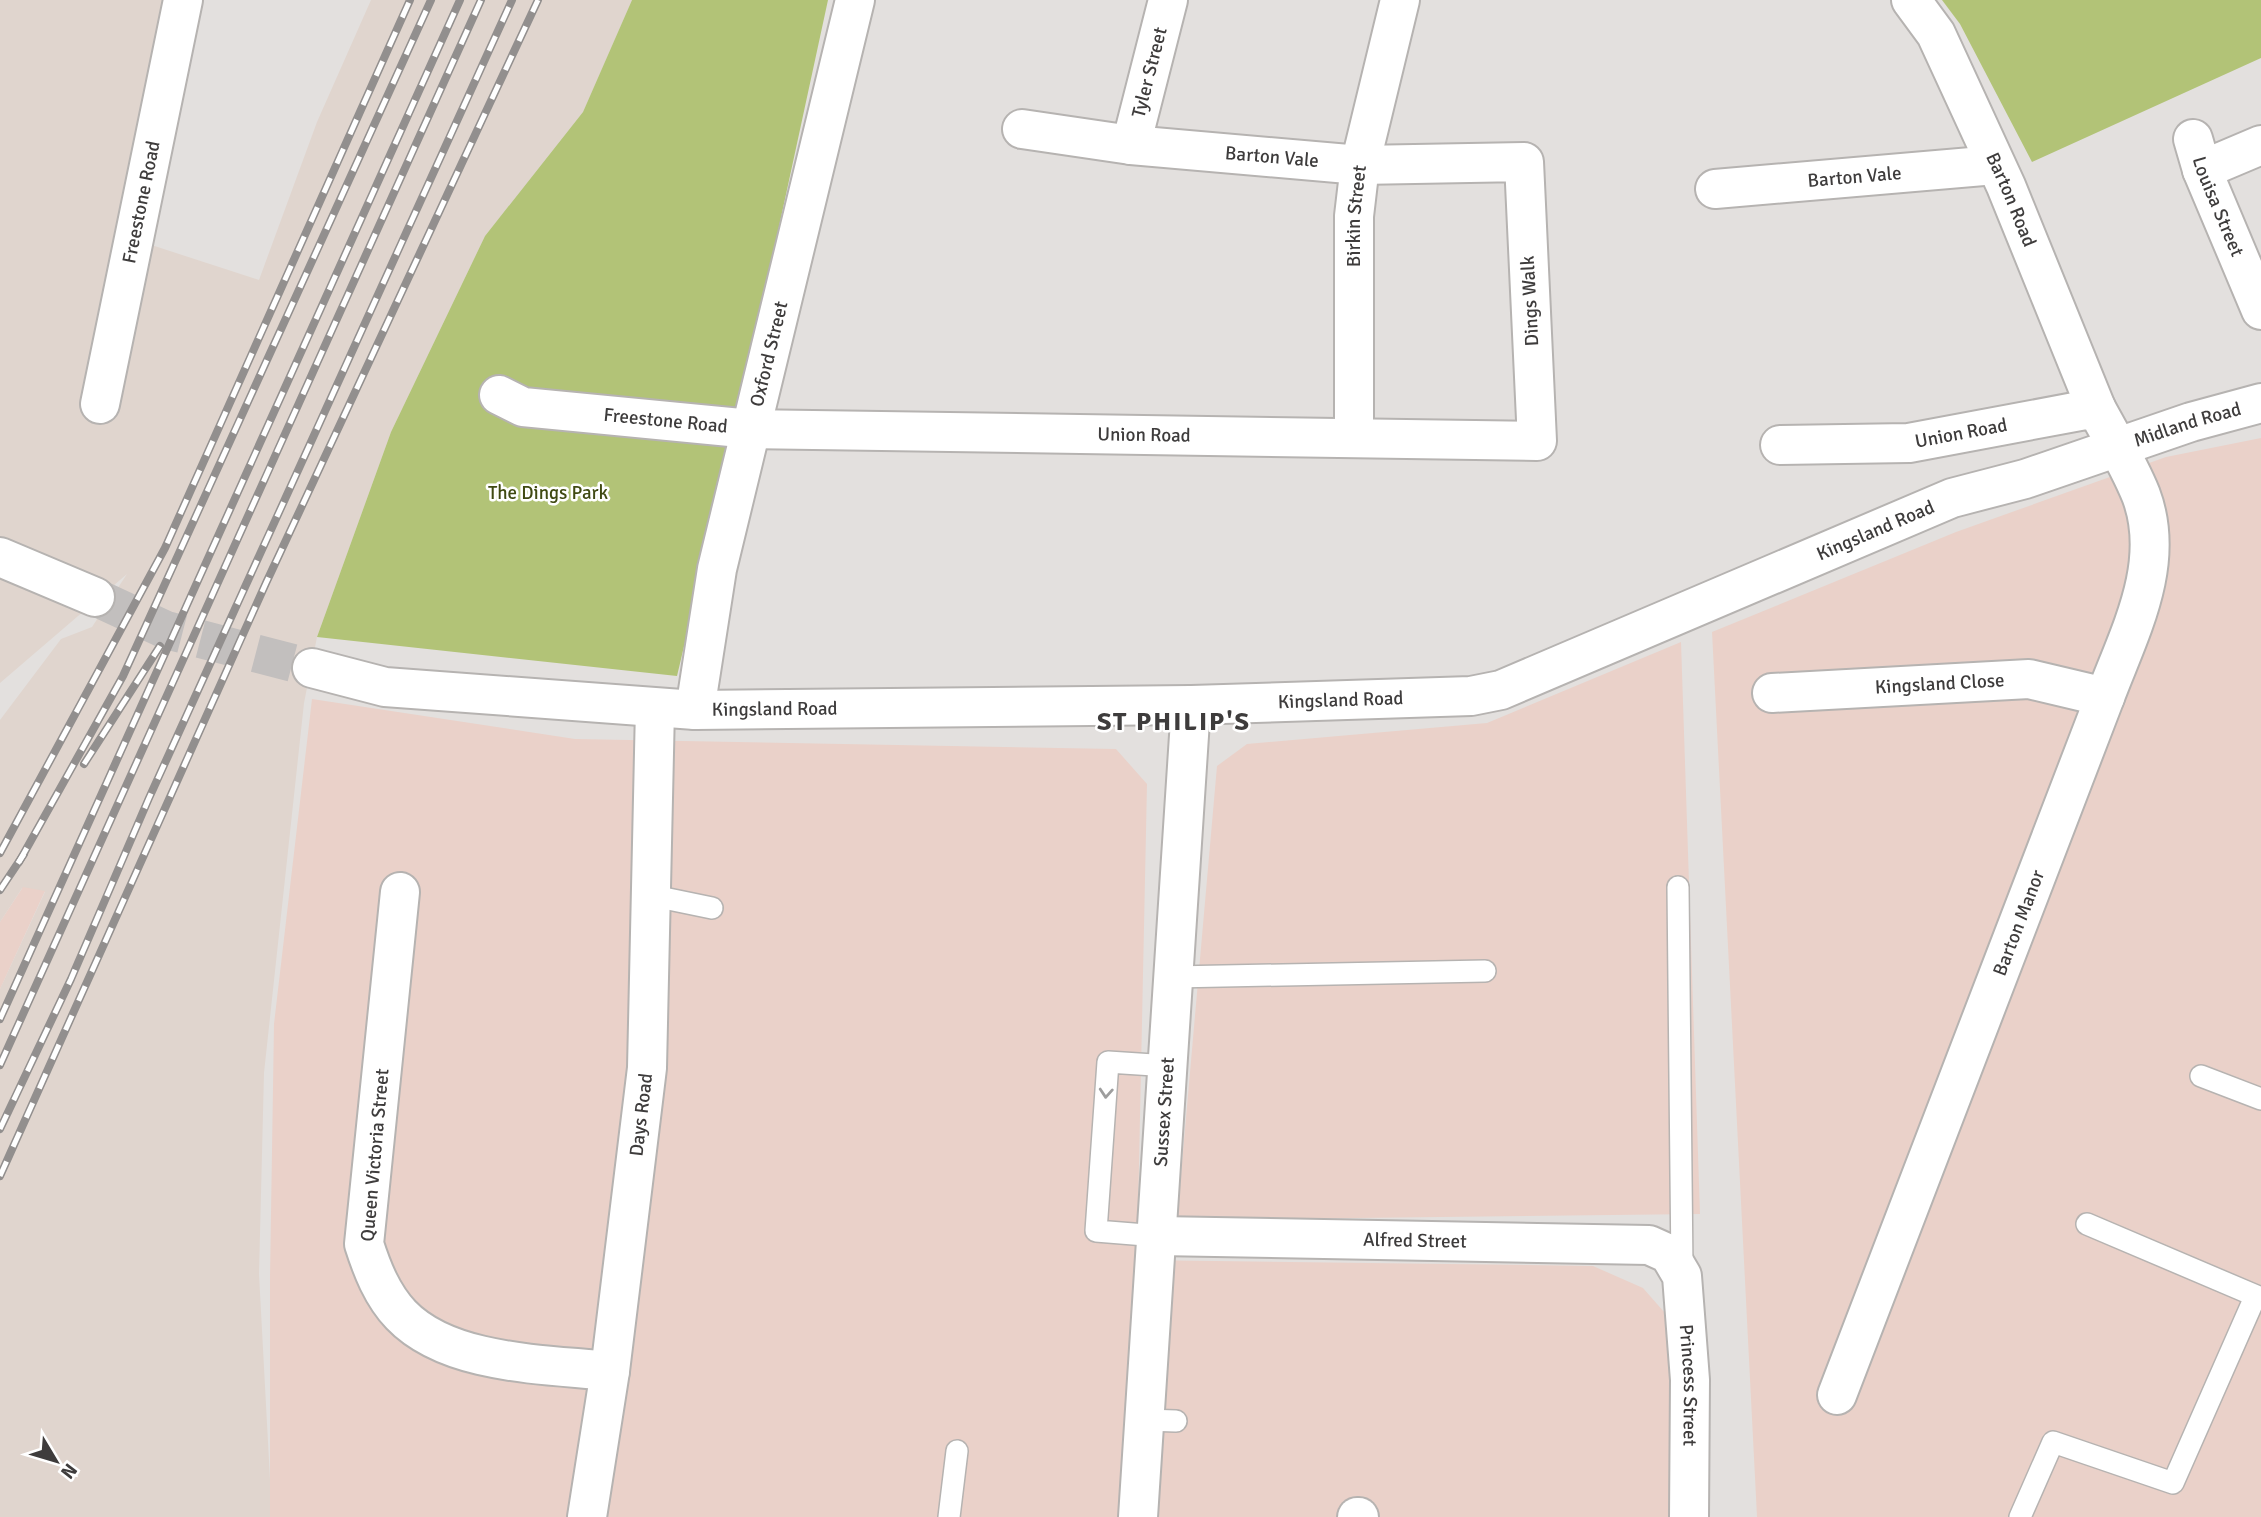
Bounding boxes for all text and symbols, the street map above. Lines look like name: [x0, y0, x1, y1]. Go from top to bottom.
street label: Tyler Street: [1126, 24, 1173, 120]
street label: Freestone Road: [117, 139, 166, 266]
street label: Barton Vale: [1224, 141, 1320, 173]
street label: Barton Road: [1980, 149, 2041, 250]
street label: Louisa Street: [2187, 154, 2249, 261]
street label: Barton Vale: [1807, 161, 1902, 193]
street label: Birkin Street: [1342, 163, 1372, 267]
street label: Dings Walk: [1516, 255, 1544, 347]
street label: Oxford Street: [745, 298, 794, 409]
street label: Midland Road: [2131, 397, 2244, 453]
street label: Freestone Road: [602, 403, 729, 439]
street label: Union Road: [1913, 413, 2009, 454]
street label: Union Road: [1097, 422, 1191, 448]
park label: The Dings Park: [488, 481, 609, 505]
street label: Kingsland Road: [1813, 495, 1938, 566]
street label: Kingsland Close: [1874, 668, 2005, 699]
street label: Kingsland Road: [1277, 686, 1404, 714]
street label: Kingsland Road: [712, 697, 838, 722]
district label: ST PHILIP'S: [1097, 706, 1251, 738]
street label: Barton Manor: [1988, 867, 2050, 979]
street label: Sussex Street: [1149, 1056, 1180, 1167]
street label: Queen Victoria Street: [355, 1067, 395, 1242]
street label: Days Road: [624, 1072, 658, 1158]
one-way arrow: [1098, 1088, 1113, 1099]
street label: Alfred Street: [1363, 1228, 1467, 1254]
street label: Princess Street: [1674, 1323, 1702, 1447]
north arrow: [21, 1426, 91, 1496]
text: N: [55, 1458, 82, 1483]

